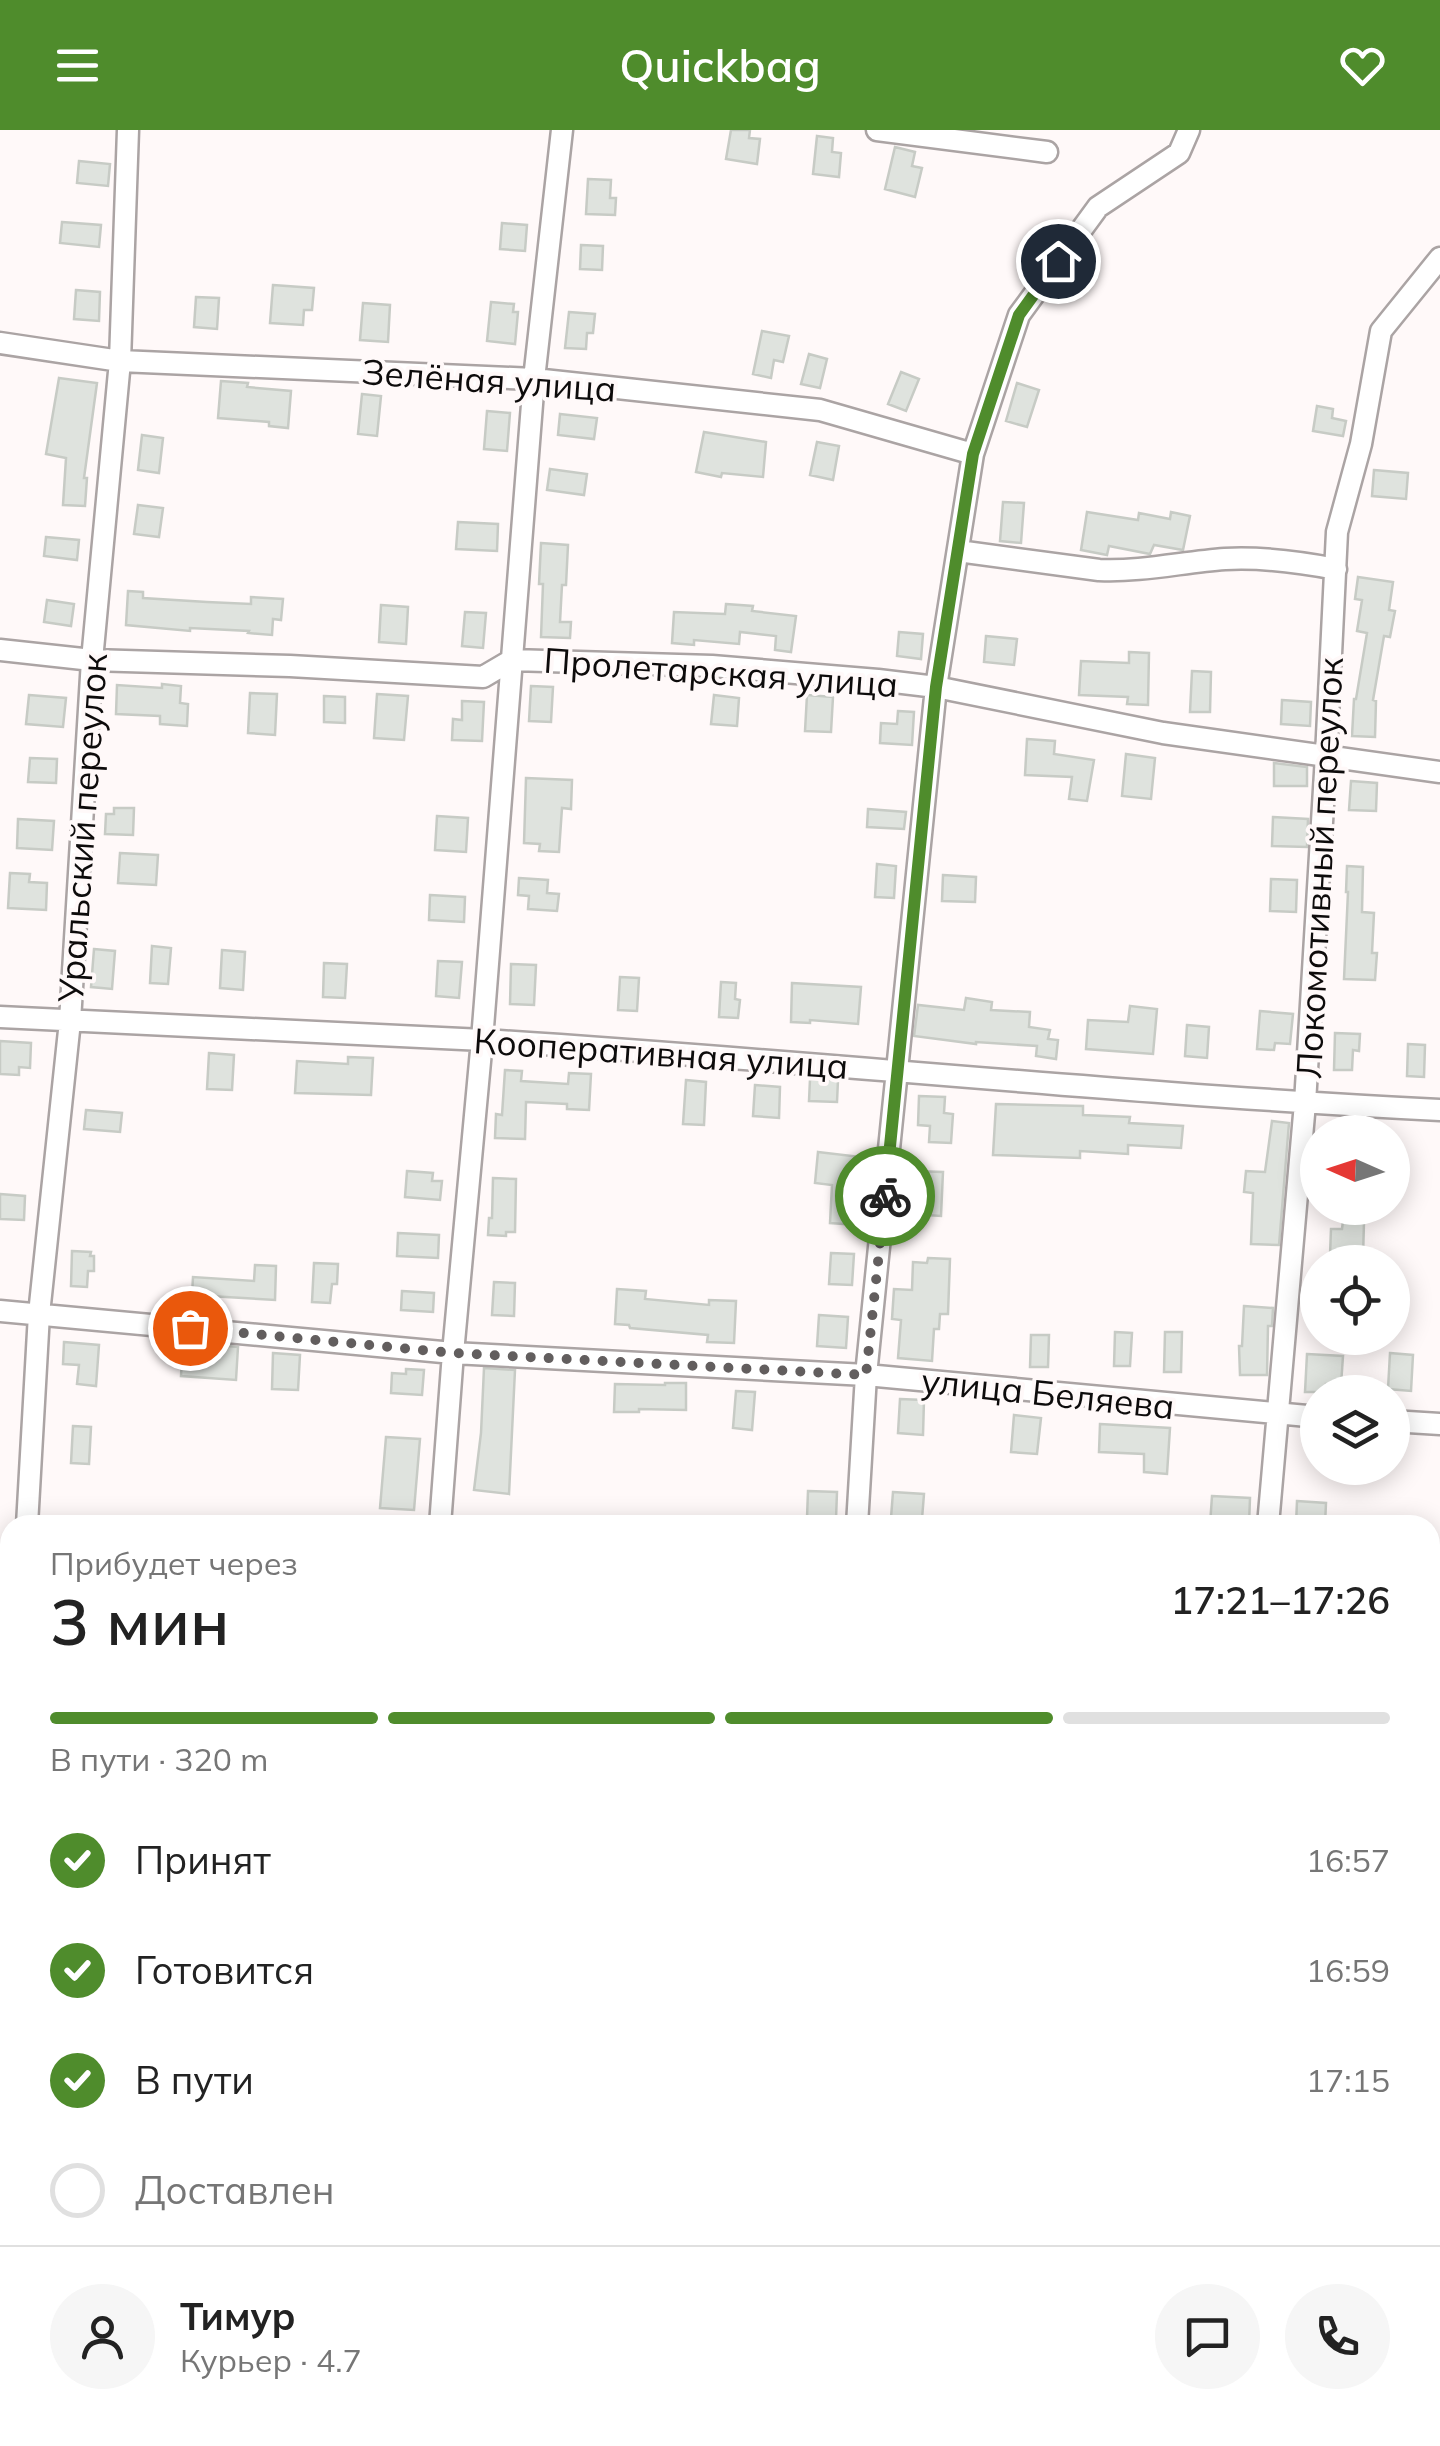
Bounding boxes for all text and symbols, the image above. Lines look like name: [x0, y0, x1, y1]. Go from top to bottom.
text: Quickbag: [619, 37, 821, 93]
icon: menu: [50, 38, 105, 93]
icon: heart: [1335, 38, 1390, 93]
pin: [1016, 219, 1101, 304]
icon: home: [1031, 234, 1086, 289]
street label: Зелёная улица: [360, 349, 618, 411]
street label: Пролетарская улица: [542, 638, 900, 706]
street label: Уральский переулок: [48, 652, 116, 1005]
street label: Локомотивный переулок: [1286, 656, 1352, 1080]
street label: Кооперативная улица: [472, 1018, 850, 1088]
north arrow: [1300, 1115, 1410, 1225]
map controls: [1300, 1115, 1410, 1485]
courier: [835, 1146, 935, 1246]
icon: bike: [858, 1169, 913, 1224]
button: locate: [1300, 1245, 1410, 1355]
pin: [148, 1286, 233, 1371]
icon: bag: [163, 1301, 218, 1356]
street label: улица Беляева: [919, 1358, 1177, 1428]
button: layers: [1300, 1375, 1410, 1485]
text: Прибудет через: [50, 1543, 298, 1583]
text: 17:21–17:26: [1170, 1576, 1390, 1624]
text: 3 мин: [50, 1580, 230, 1661]
text: В пути · 320 m: [50, 1739, 268, 1779]
icon: check: [50, 1833, 105, 1888]
text: Принят: [135, 1836, 271, 1884]
text: 16:57: [1306, 1840, 1390, 1880]
icon: check: [50, 1943, 105, 1998]
text: Готовится: [135, 1946, 314, 1994]
text: 16:59: [1306, 1950, 1390, 1990]
icon: check: [50, 2053, 105, 2108]
text: В пути: [135, 2056, 254, 2104]
text: 17:15: [1306, 2060, 1390, 2100]
text: Доставлен: [135, 2166, 335, 2214]
button: person: [50, 2284, 155, 2389]
button: chat: [1155, 2284, 1260, 2389]
button: phone: [1285, 2284, 1390, 2389]
text: Тимур: [180, 2292, 296, 2340]
text: Курьер · 4.7: [180, 2340, 362, 2380]

